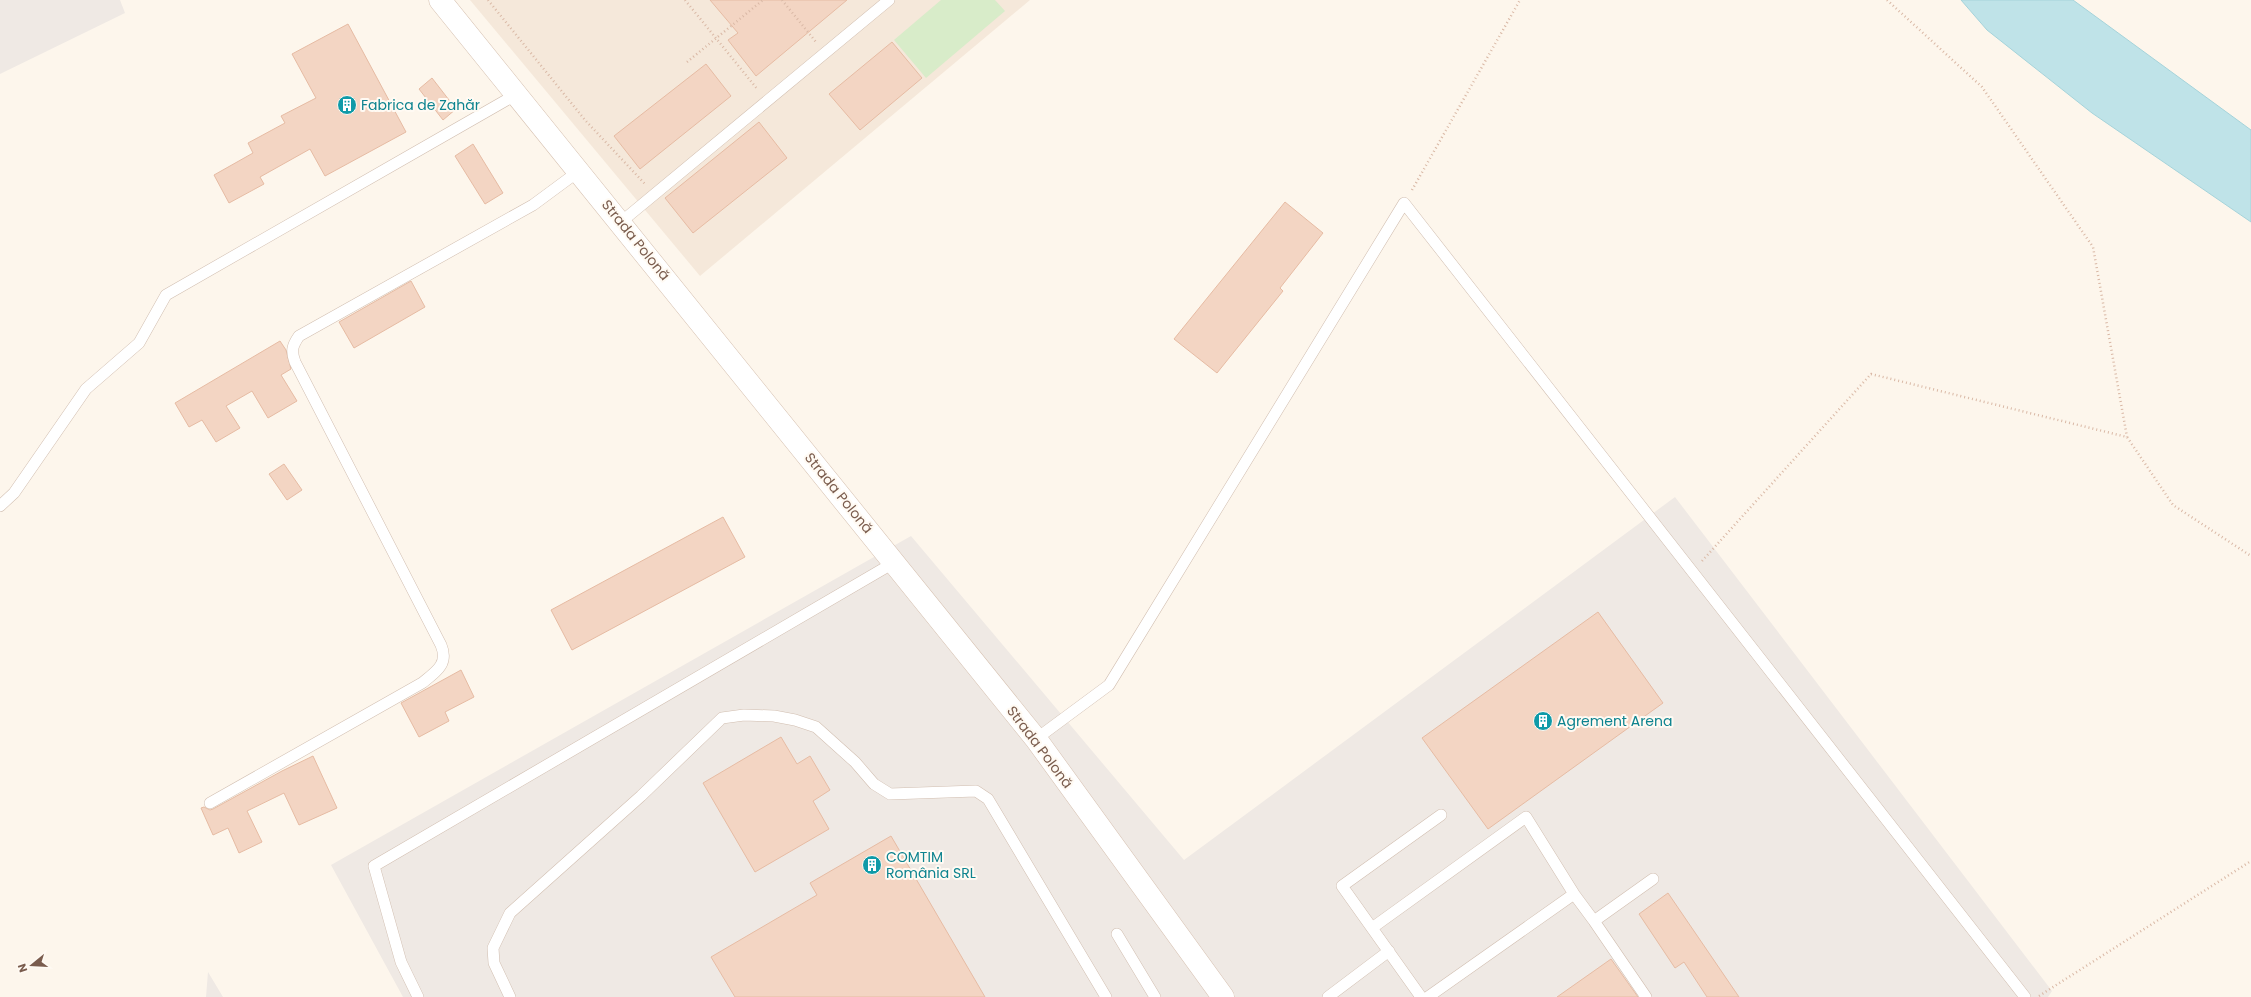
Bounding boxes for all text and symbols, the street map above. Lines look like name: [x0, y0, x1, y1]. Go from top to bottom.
building icon: Fabrica de Zahăr: [336, 94, 358, 116]
place label: Fabrica de Zahăr: [361, 95, 480, 115]
street label: Strada Polonă: [597, 195, 675, 285]
street label: Strada Polonă: [800, 448, 878, 538]
street label: Strada Polonă: [1002, 702, 1078, 792]
building icon: Agrement Arena: [1532, 710, 1554, 732]
place label: Agrement Arena: [1557, 711, 1672, 731]
place label: COMTIM România SRL: [886, 847, 976, 883]
building icon: COMTIM România SRL: [861, 854, 883, 876]
north arrow: [12, 945, 52, 985]
text: N: [14, 962, 31, 975]

